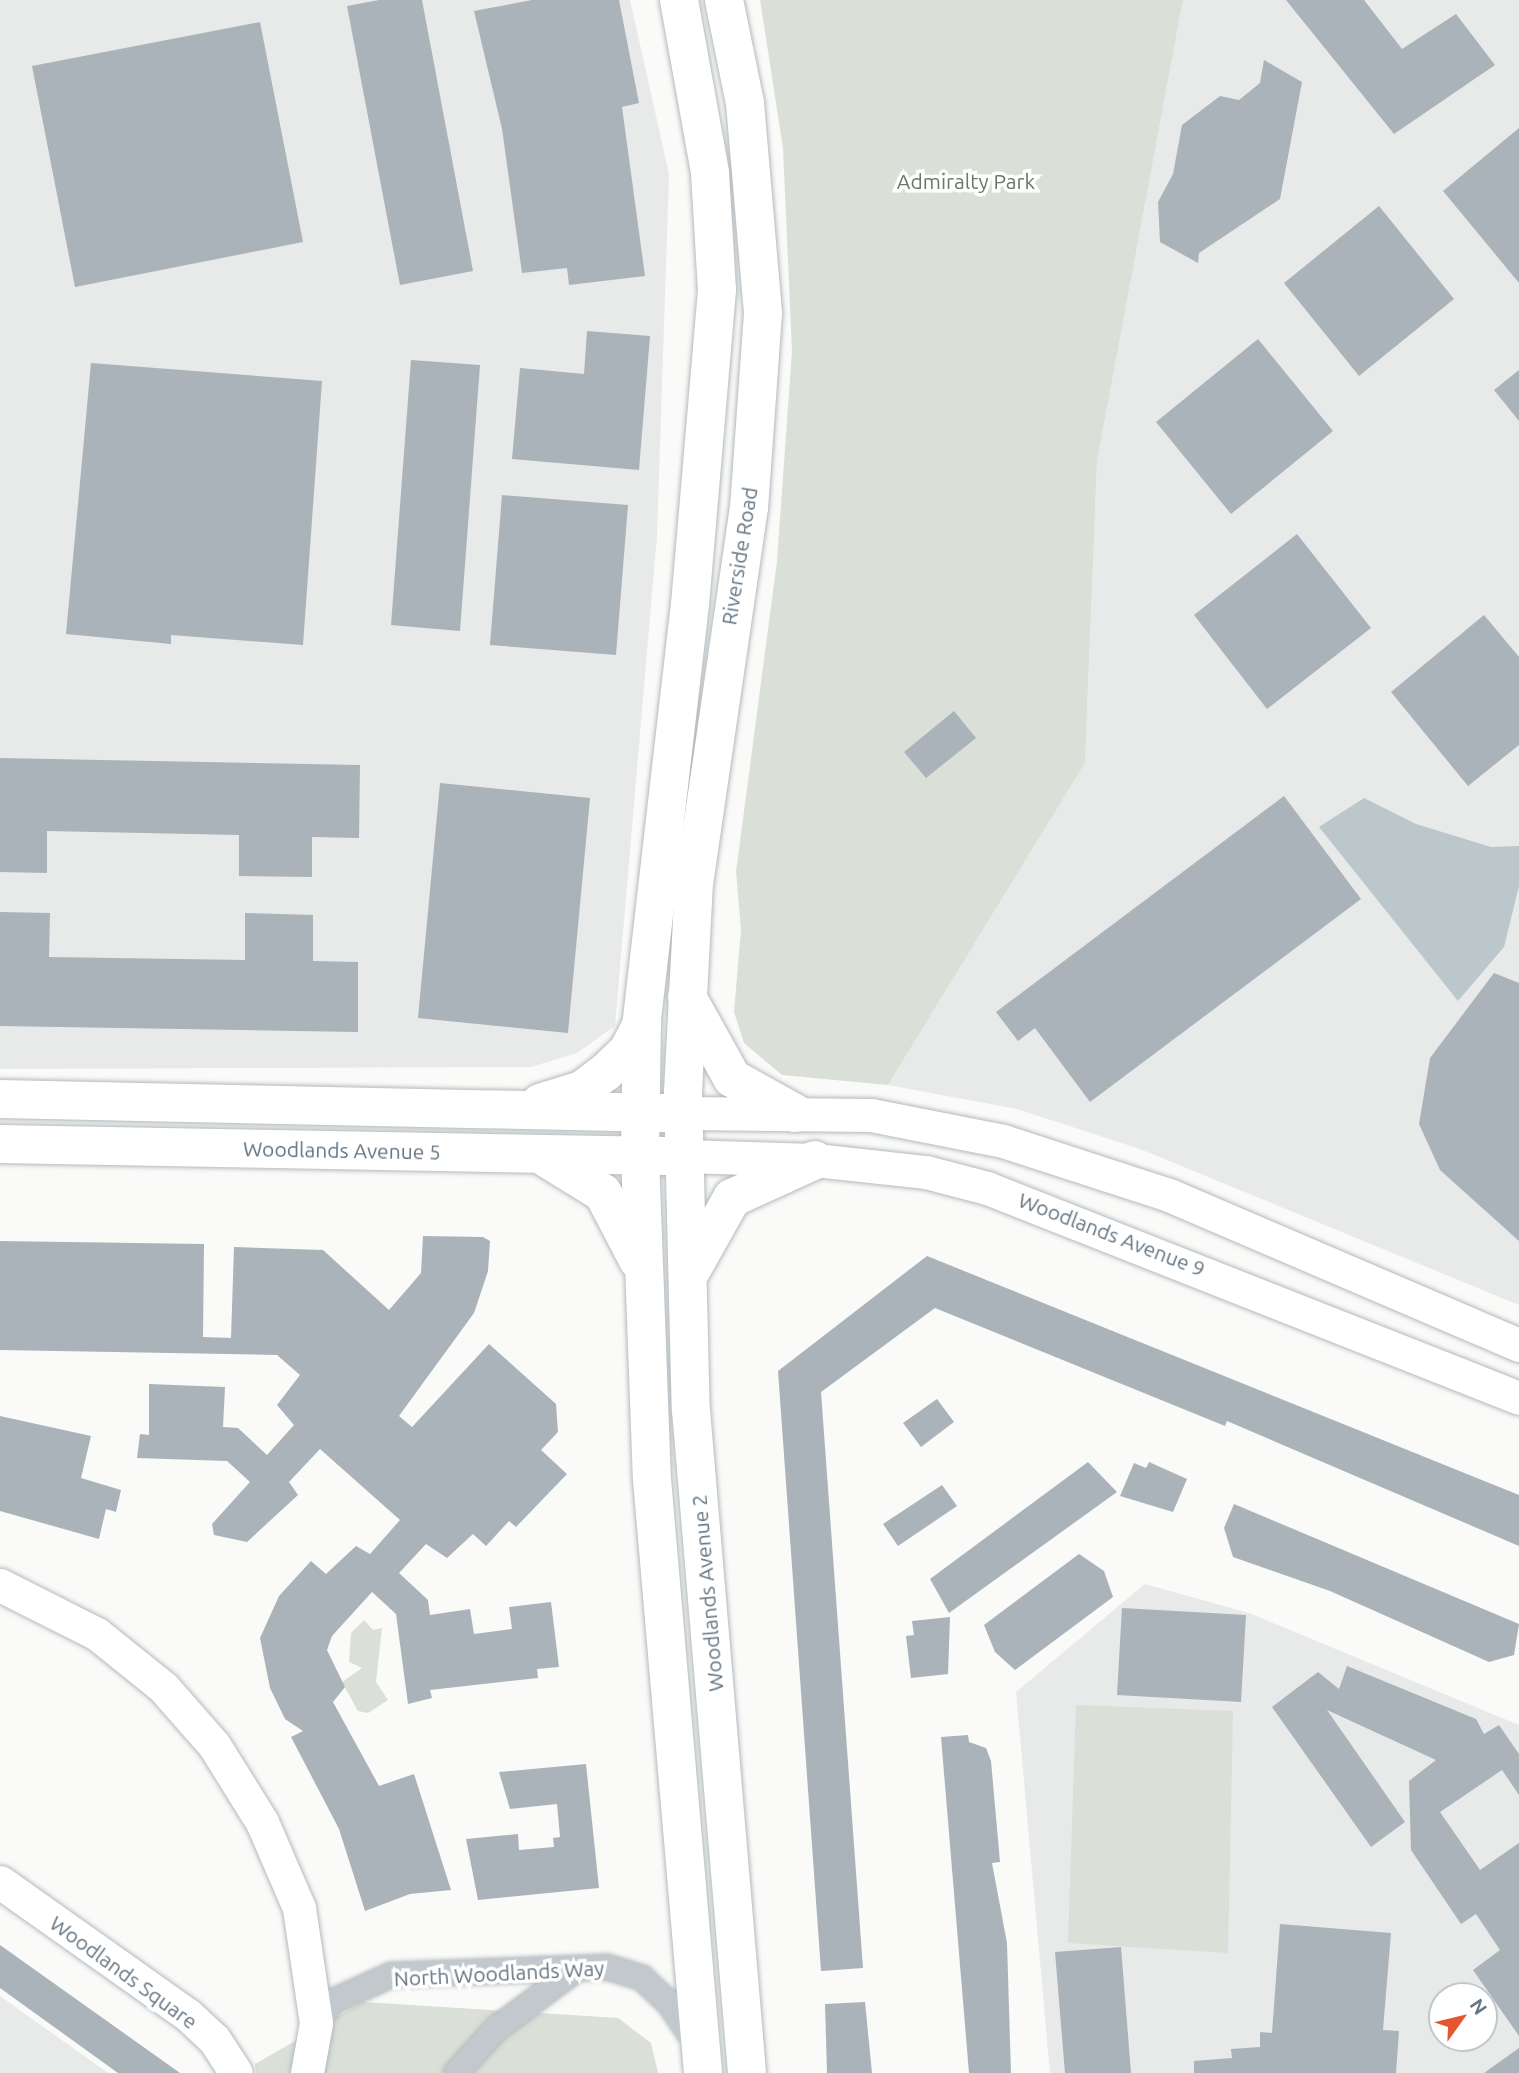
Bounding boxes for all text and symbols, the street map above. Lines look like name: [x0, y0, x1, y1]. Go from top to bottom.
park label: Admiralty Park: [897, 168, 1035, 194]
street label: Riverside Road: [716, 485, 762, 627]
street label: Woodlands Avenue 5: [243, 1136, 441, 1164]
street label: Woodlands Avenue 9: [1015, 1187, 1209, 1281]
street label: Woodlands Avenue 2: [686, 1493, 728, 1693]
street label: Woodlands Square: [45, 1910, 203, 2034]
street label: North Woodlands Way: [393, 1955, 605, 1991]
north arrow: [1428, 1982, 1498, 2052]
text: N: [1466, 1994, 1492, 2018]

